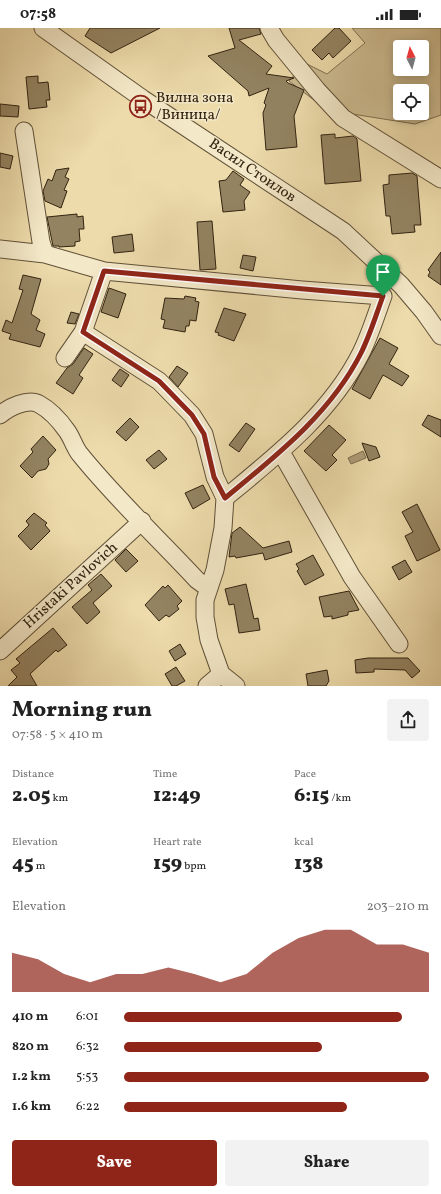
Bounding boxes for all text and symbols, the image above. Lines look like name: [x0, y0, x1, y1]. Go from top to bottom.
text: 07:58: [20, 4, 56, 25]
north arrow: [393, 40, 429, 76]
map controls: [393, 40, 429, 120]
button: locate: [393, 84, 429, 120]
place label: Вилна зона /Виница/: [156, 88, 233, 126]
bus stop icon: Вилна зона /Виница/: [127, 94, 153, 120]
street label: Васил Стоилов: [204, 134, 300, 208]
pin: [366, 255, 400, 296]
icon: arrive: [372, 261, 394, 283]
street label: Hristaki Pavlovich: [19, 538, 123, 634]
text: Morning run: [12, 695, 152, 726]
button: share: [387, 699, 429, 741]
text: 07:58 · 5 × 410 m: [12, 726, 103, 744]
text: Distance: [12, 767, 54, 782]
text: Time: [153, 767, 177, 782]
text: Pace: [294, 767, 316, 782]
text: 2.05: [12, 782, 50, 810]
text: 12:49: [153, 782, 200, 810]
text: 6:15: [294, 782, 329, 810]
text: km: [50, 791, 68, 806]
text: /km: [329, 791, 351, 806]
text: Elevation: [12, 835, 58, 850]
text: Heart rate: [153, 835, 202, 850]
text: kcal: [294, 835, 314, 850]
text: 45: [12, 850, 34, 878]
text: 159: [153, 850, 182, 878]
text: 138: [294, 850, 324, 878]
text: m: [34, 859, 46, 874]
text: bpm: [182, 859, 206, 874]
text: Elevation: [12, 898, 66, 916]
text: 203–210 m: [367, 898, 429, 916]
text: 410 m: [12, 1008, 48, 1026]
text: 6:01: [76, 1008, 99, 1026]
text: 820 m: [12, 1038, 49, 1056]
text: 6:32: [76, 1038, 99, 1056]
text: 1.2 km: [12, 1068, 51, 1086]
text: 5:53: [76, 1068, 98, 1086]
text: 1.6 km: [12, 1098, 51, 1116]
text: 6:22: [76, 1098, 100, 1116]
button: Save: [12, 1140, 217, 1186]
button: Share: [225, 1140, 429, 1186]

